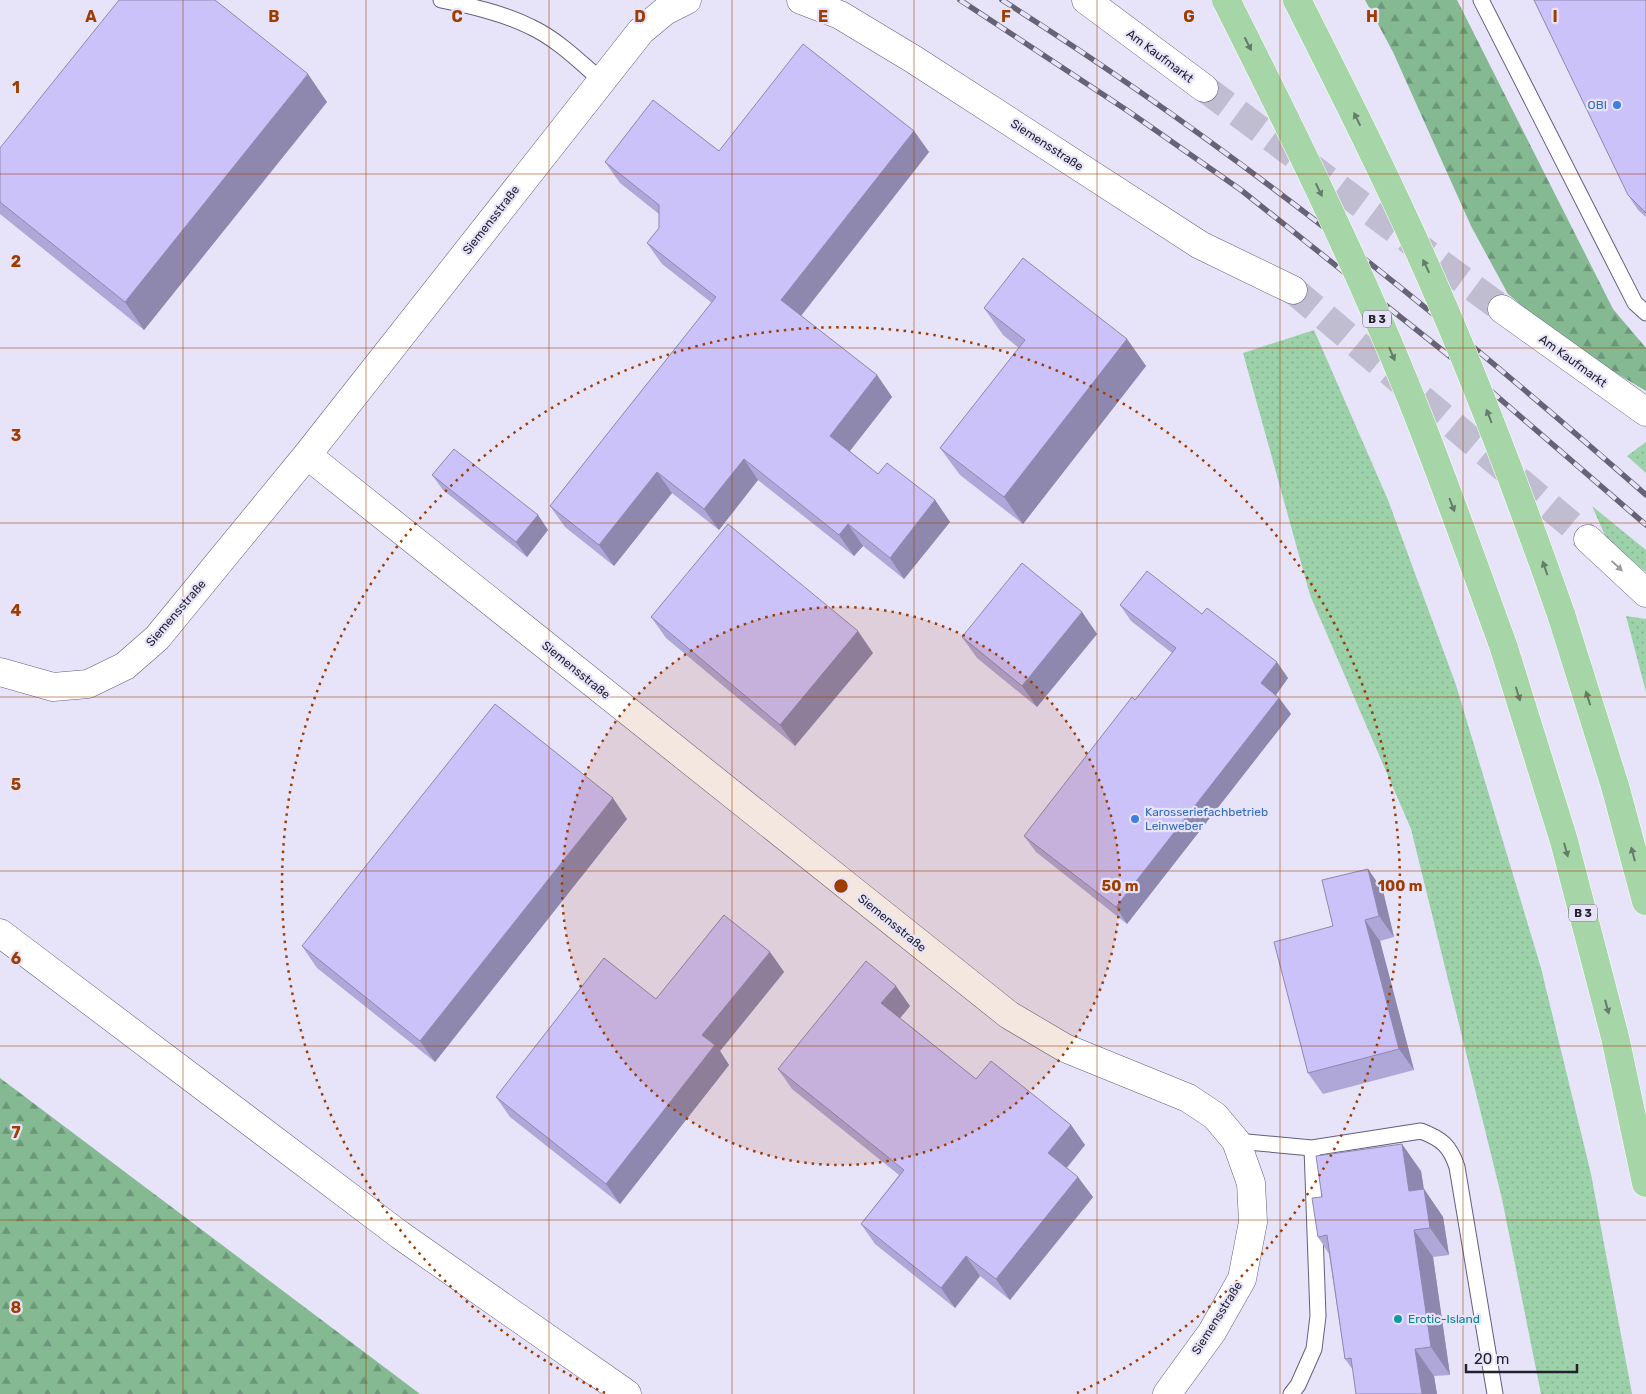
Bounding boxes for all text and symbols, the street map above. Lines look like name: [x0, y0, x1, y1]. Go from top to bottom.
text: A: [85, 7, 97, 26]
text: B: [268, 7, 280, 26]
text: C: [451, 7, 463, 26]
text: D: [634, 7, 646, 26]
text: E: [818, 7, 828, 26]
text: F: [1001, 7, 1011, 26]
text: G: [1183, 7, 1195, 26]
text: H: [1366, 7, 1378, 26]
text: I: [1552, 7, 1558, 26]
street label: Am Kaufmarkt: [1124, 26, 1196, 86]
one-way arrow: [1244, 36, 1252, 51]
text: 1: [12, 78, 20, 97]
place label: OBI: [1588, 98, 1607, 112]
marker: OBI: [1611, 99, 1623, 111]
one-way arrow: [1352, 112, 1360, 126]
street label: Siemensstraße: [1008, 116, 1086, 174]
street label: Siemensstraße: [460, 183, 522, 257]
one-way arrow: [1315, 183, 1323, 197]
text: 2: [11, 252, 21, 271]
one-way arrow: [1421, 259, 1429, 273]
road number: B 3: [1363, 310, 1391, 328]
street label: Am Kaufmarkt: [1537, 332, 1610, 390]
one-way arrow: [1388, 347, 1396, 362]
one-way arrow: [1484, 409, 1492, 423]
text: 3: [11, 426, 21, 445]
one-way arrow: [1449, 498, 1457, 512]
one-way arrow: [1541, 560, 1549, 575]
one-way arrow: [1610, 560, 1622, 572]
street label: Siemensstraße: [143, 577, 209, 649]
text: 4: [11, 601, 22, 620]
street label: Siemensstraße: [539, 638, 613, 702]
one-way arrow: [1515, 687, 1522, 702]
one-way arrow: [1583, 691, 1591, 706]
text: 5: [11, 775, 21, 794]
place label: Karosseriefachbetrieb Leinweber: [1145, 805, 1268, 833]
marker: Karosseriefachbetrieb Leinweber: [1129, 813, 1141, 825]
one-way arrow: [1562, 842, 1570, 857]
one-way arrow: [1629, 847, 1637, 862]
centre of rings: [832, 877, 850, 895]
text: 50 m: [1102, 877, 1138, 895]
text: 100 m: [1378, 877, 1422, 895]
street label: Siemensstraße: [855, 891, 929, 955]
road number: B 3: [1569, 904, 1597, 921]
text: 6: [11, 949, 21, 968]
one-way arrow: [1603, 999, 1611, 1014]
text: 7: [11, 1123, 21, 1142]
street label: Siemensstraße: [1189, 1279, 1245, 1357]
text: 8: [11, 1298, 22, 1317]
place label: Erotic-Island: [1408, 1312, 1480, 1326]
marker: Erotic-Island: [1392, 1313, 1404, 1325]
scale bar: [1466, 1342, 1577, 1374]
text: 20 m: [1474, 1350, 1509, 1368]

